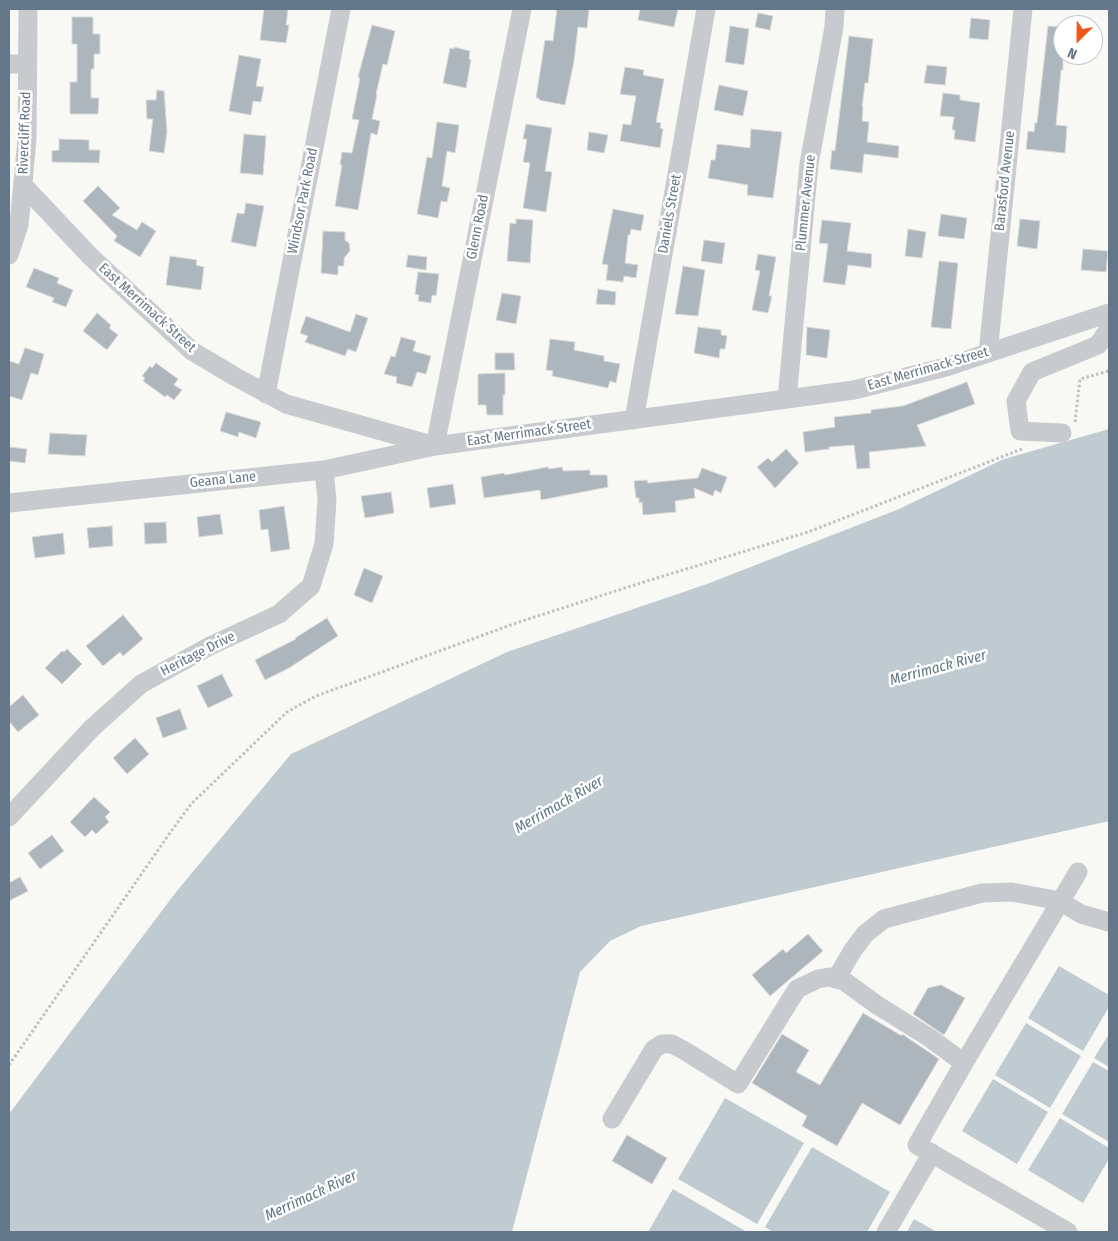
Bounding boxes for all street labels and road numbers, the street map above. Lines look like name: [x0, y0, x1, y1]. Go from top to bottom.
street label: Rivercliff Road: [15, 91, 35, 175]
street label: Barasford Avenue: [991, 130, 1019, 232]
street label: Windsor Park Road: [284, 147, 322, 255]
street label: Plummer Avenue: [793, 154, 819, 252]
street label: Daniels Street: [655, 173, 685, 255]
street label: Glenn Road: [463, 193, 493, 261]
street label: East Merrimack Street: [95, 260, 199, 356]
street label: East Merrimack Street: [866, 344, 990, 394]
street label: East Merrimack Street: [466, 416, 592, 450]
street label: Geana Lane: [189, 468, 257, 492]
street label: Heritage Drive: [158, 628, 238, 680]

